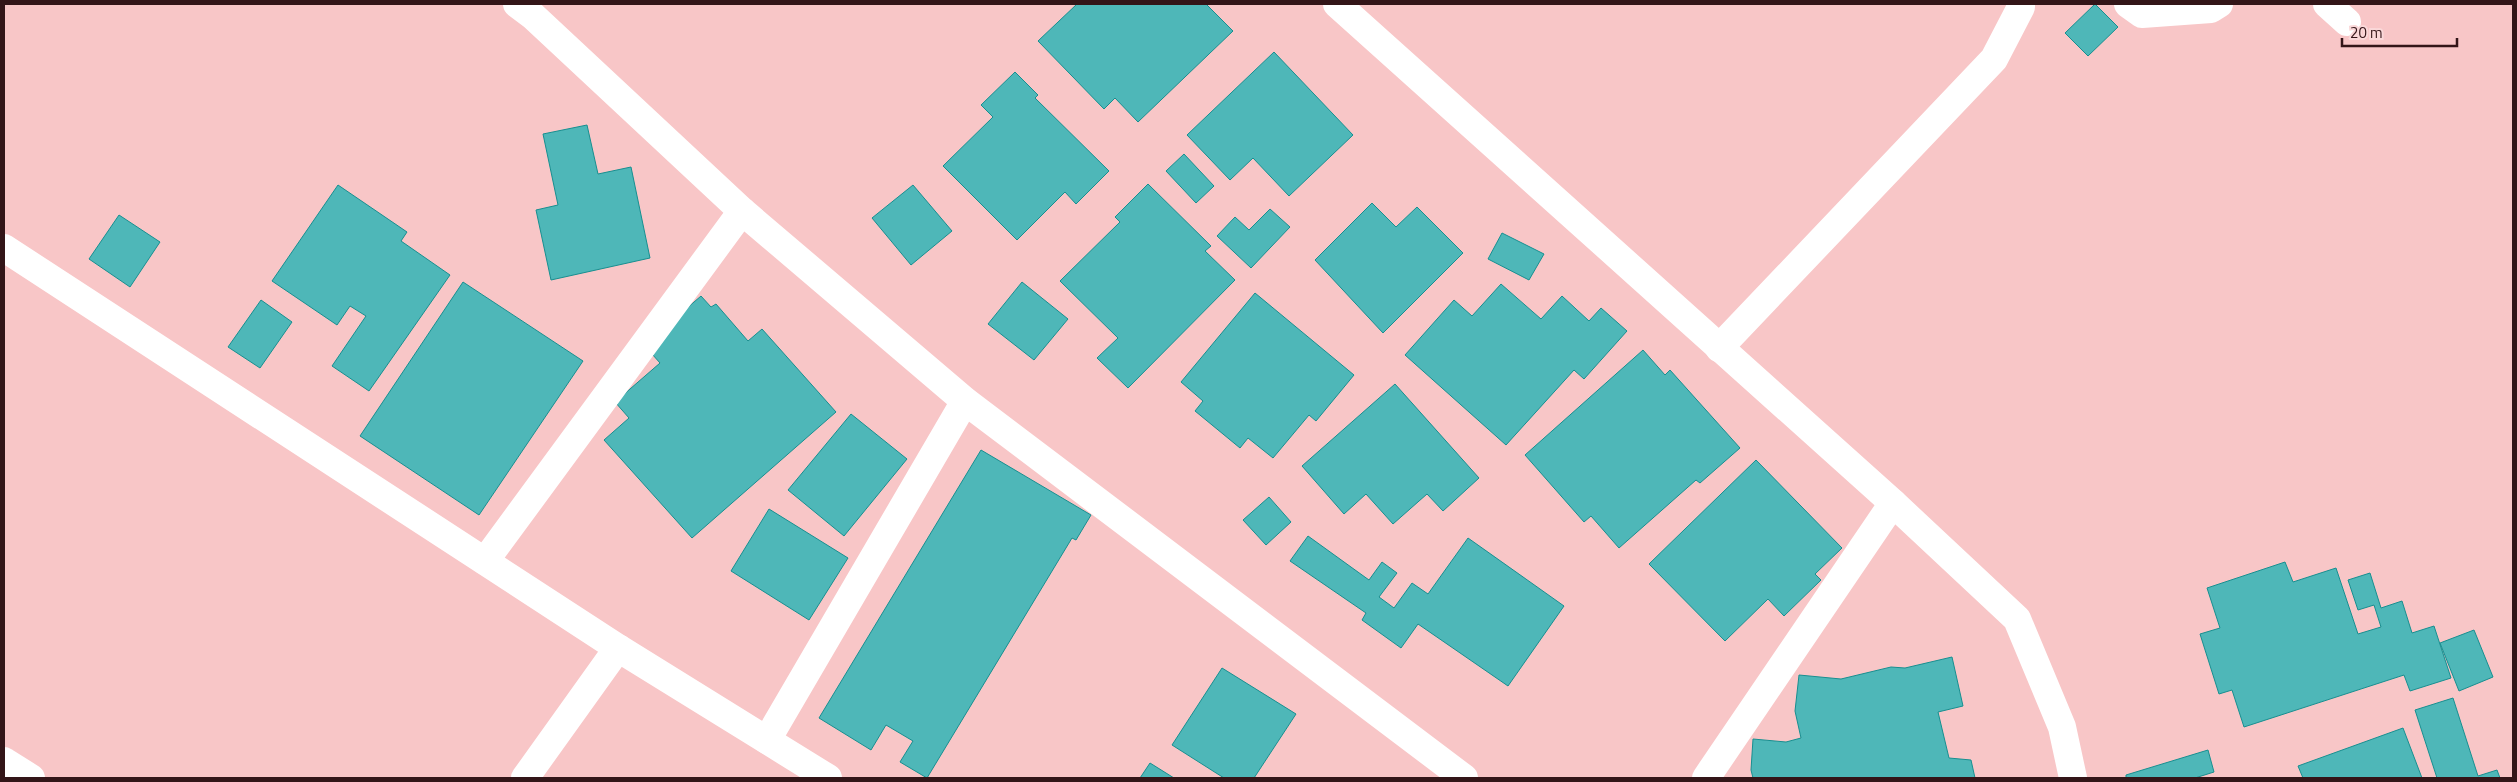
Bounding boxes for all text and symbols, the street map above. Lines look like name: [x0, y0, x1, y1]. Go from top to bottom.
scale bar: [2342, 15, 2457, 47]
text: 20 m: [2350, 21, 2383, 44]

